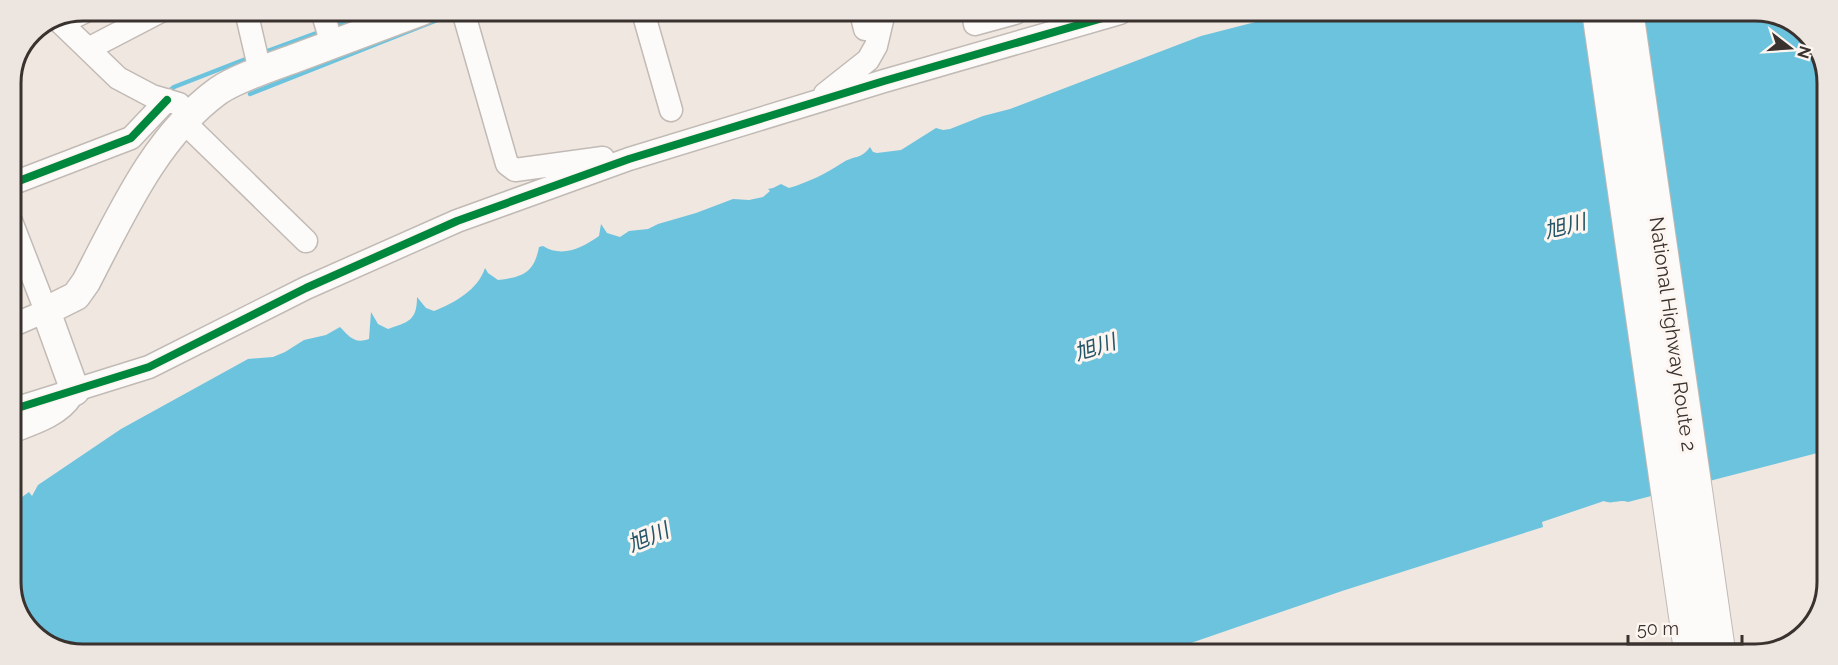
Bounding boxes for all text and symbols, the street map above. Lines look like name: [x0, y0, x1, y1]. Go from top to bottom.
north arrow: [1760, 18, 1820, 78]
text: N: [1793, 44, 1815, 61]
water label: 旭川: [1542, 208, 1590, 243]
street label: National Highway Route 2: [1645, 215, 1701, 453]
water label: 旭川: [1071, 328, 1121, 365]
water label: 旭川: [624, 517, 674, 557]
scale bar: [1628, 608, 1742, 646]
text: 50 m: [1637, 618, 1679, 639]

